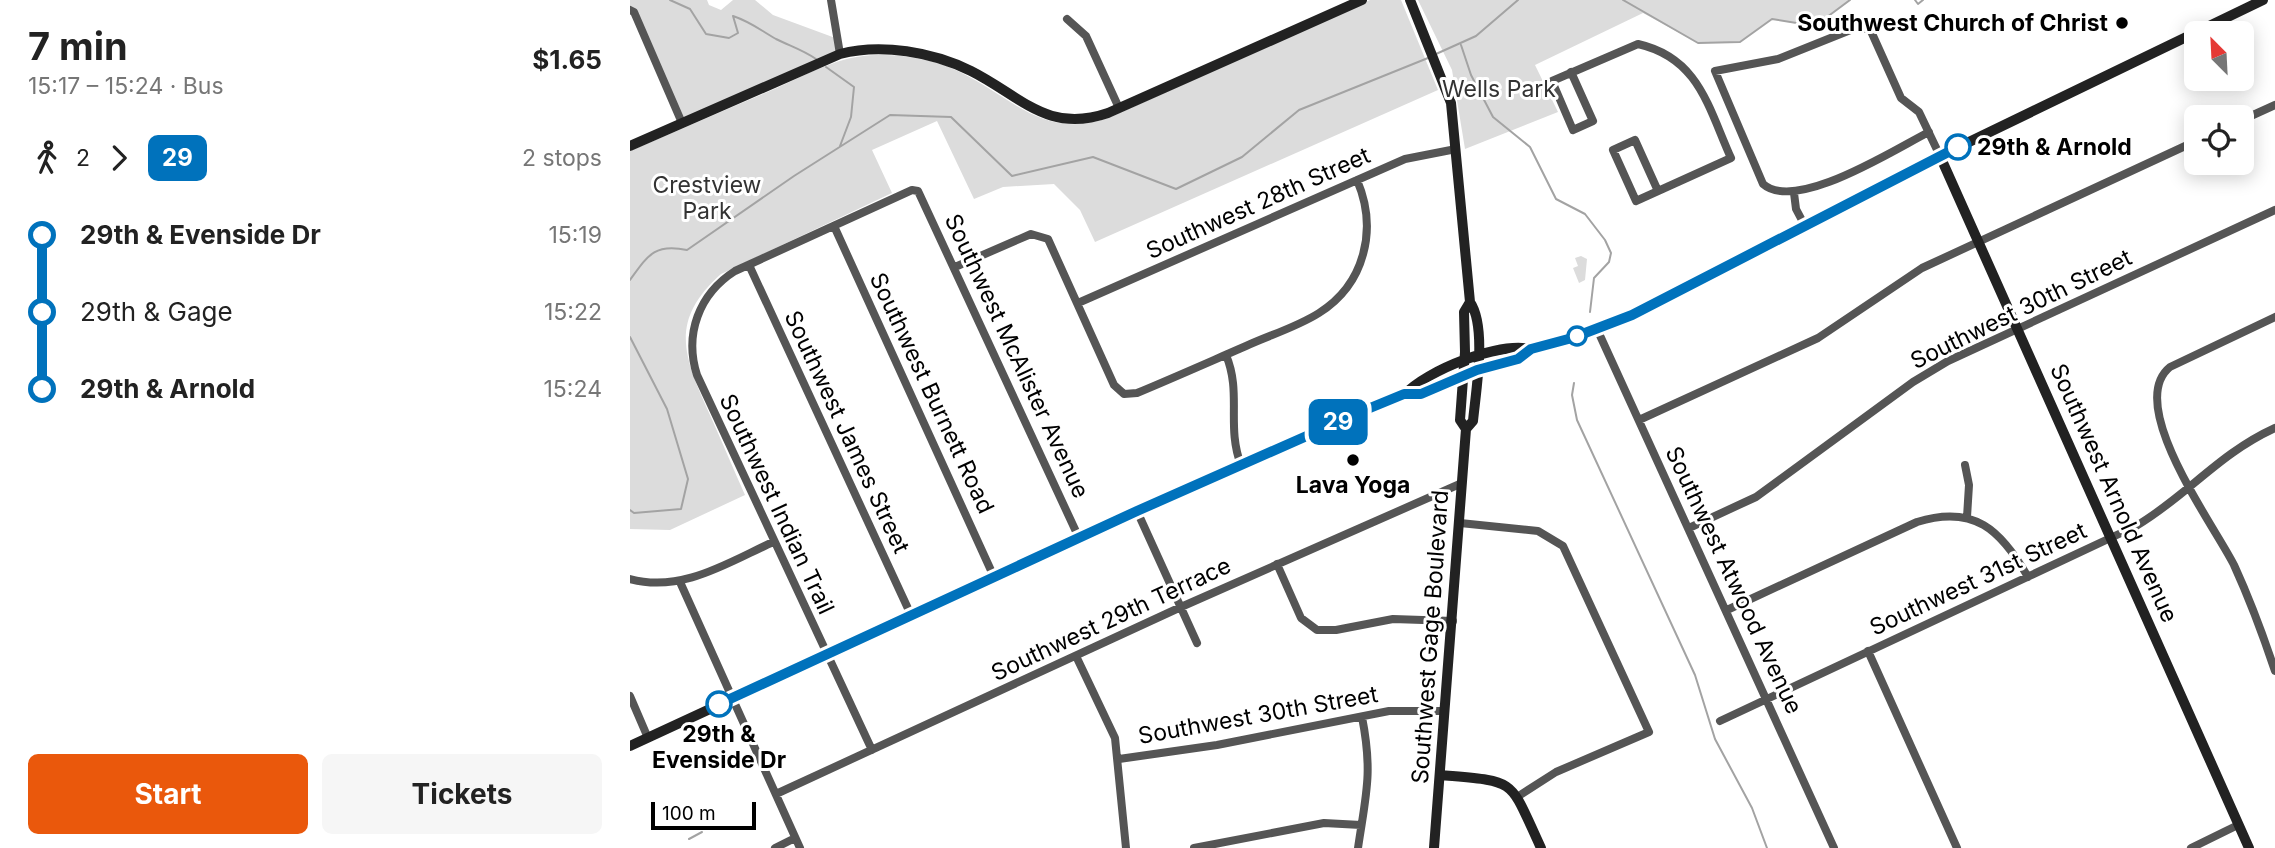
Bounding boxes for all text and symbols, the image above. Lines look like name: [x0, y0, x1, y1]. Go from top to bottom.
place label: Southwest Church of Christ: [1797, 9, 2109, 37]
marker: Southwest Church of Christ: [2114, 15, 2130, 31]
north arrow: [2184, 21, 2254, 91]
map controls: [2184, 21, 2254, 175]
text: 7 min: [28, 23, 128, 69]
text: $1.65: [532, 44, 602, 75]
text: 15:17 – 15:24 · Bus: [28, 72, 224, 100]
park label: Wells Park: [1442, 75, 1556, 103]
button: locate: [2184, 105, 2254, 175]
place label: 29th & Arnold: [1977, 133, 2132, 161]
marker: 29th & Arnold: [1945, 134, 1971, 160]
icon: walk: [28, 139, 66, 177]
icon: forward: [100, 139, 138, 177]
street label: Southwest 28th Street: [1142, 141, 1375, 265]
text: 29: [162, 143, 193, 172]
text: 2: [76, 144, 90, 172]
text: 2 stops: [522, 144, 602, 172]
park label: Crestview Park: [653, 171, 762, 225]
street label: Southwest McAlister Avenue: [939, 210, 1095, 502]
text: 29th & Evenside Dr: [80, 219, 321, 250]
text: 15:19: [548, 221, 602, 249]
street label: Southwest 30th Street: [1906, 243, 2137, 375]
street label: Southwest Burnett Road: [864, 268, 1000, 518]
text: 29th & Gage: [80, 296, 233, 327]
text: 15:22: [544, 298, 602, 326]
street label: Southwest James Street: [778, 306, 916, 558]
unlabelled marker: [1567, 326, 1587, 346]
street label: Southwest Arnold Avenue: [2044, 359, 2184, 627]
text: 29th & Arnold: [80, 373, 255, 404]
text: 15:24: [544, 375, 602, 403]
street label: Southwest Indian Trail: [714, 389, 840, 619]
line badge: 29: [1306, 399, 1370, 445]
text: 29: [1323, 407, 1353, 436]
street label: Southwest Atwood Avenue: [1660, 442, 1808, 718]
marker: Lava Yoga: [1345, 452, 1361, 468]
place label: Lava Yoga: [1296, 471, 1410, 499]
street label: Southwest Gage Boulevard: [1406, 489, 1454, 785]
street label: Southwest 31st Street: [1865, 516, 2091, 642]
street label: Southwest 29th Terrace: [987, 551, 1235, 687]
street label: Southwest 30th Street: [1136, 680, 1380, 750]
marker: 29th & Evenside Dr: [706, 691, 732, 717]
place label: 29th & Evenside Dr: [652, 720, 786, 774]
button: Start: [28, 754, 308, 834]
button: Tickets: [322, 754, 602, 834]
scale bar: [651, 799, 756, 831]
text: 100 m: [662, 802, 716, 825]

